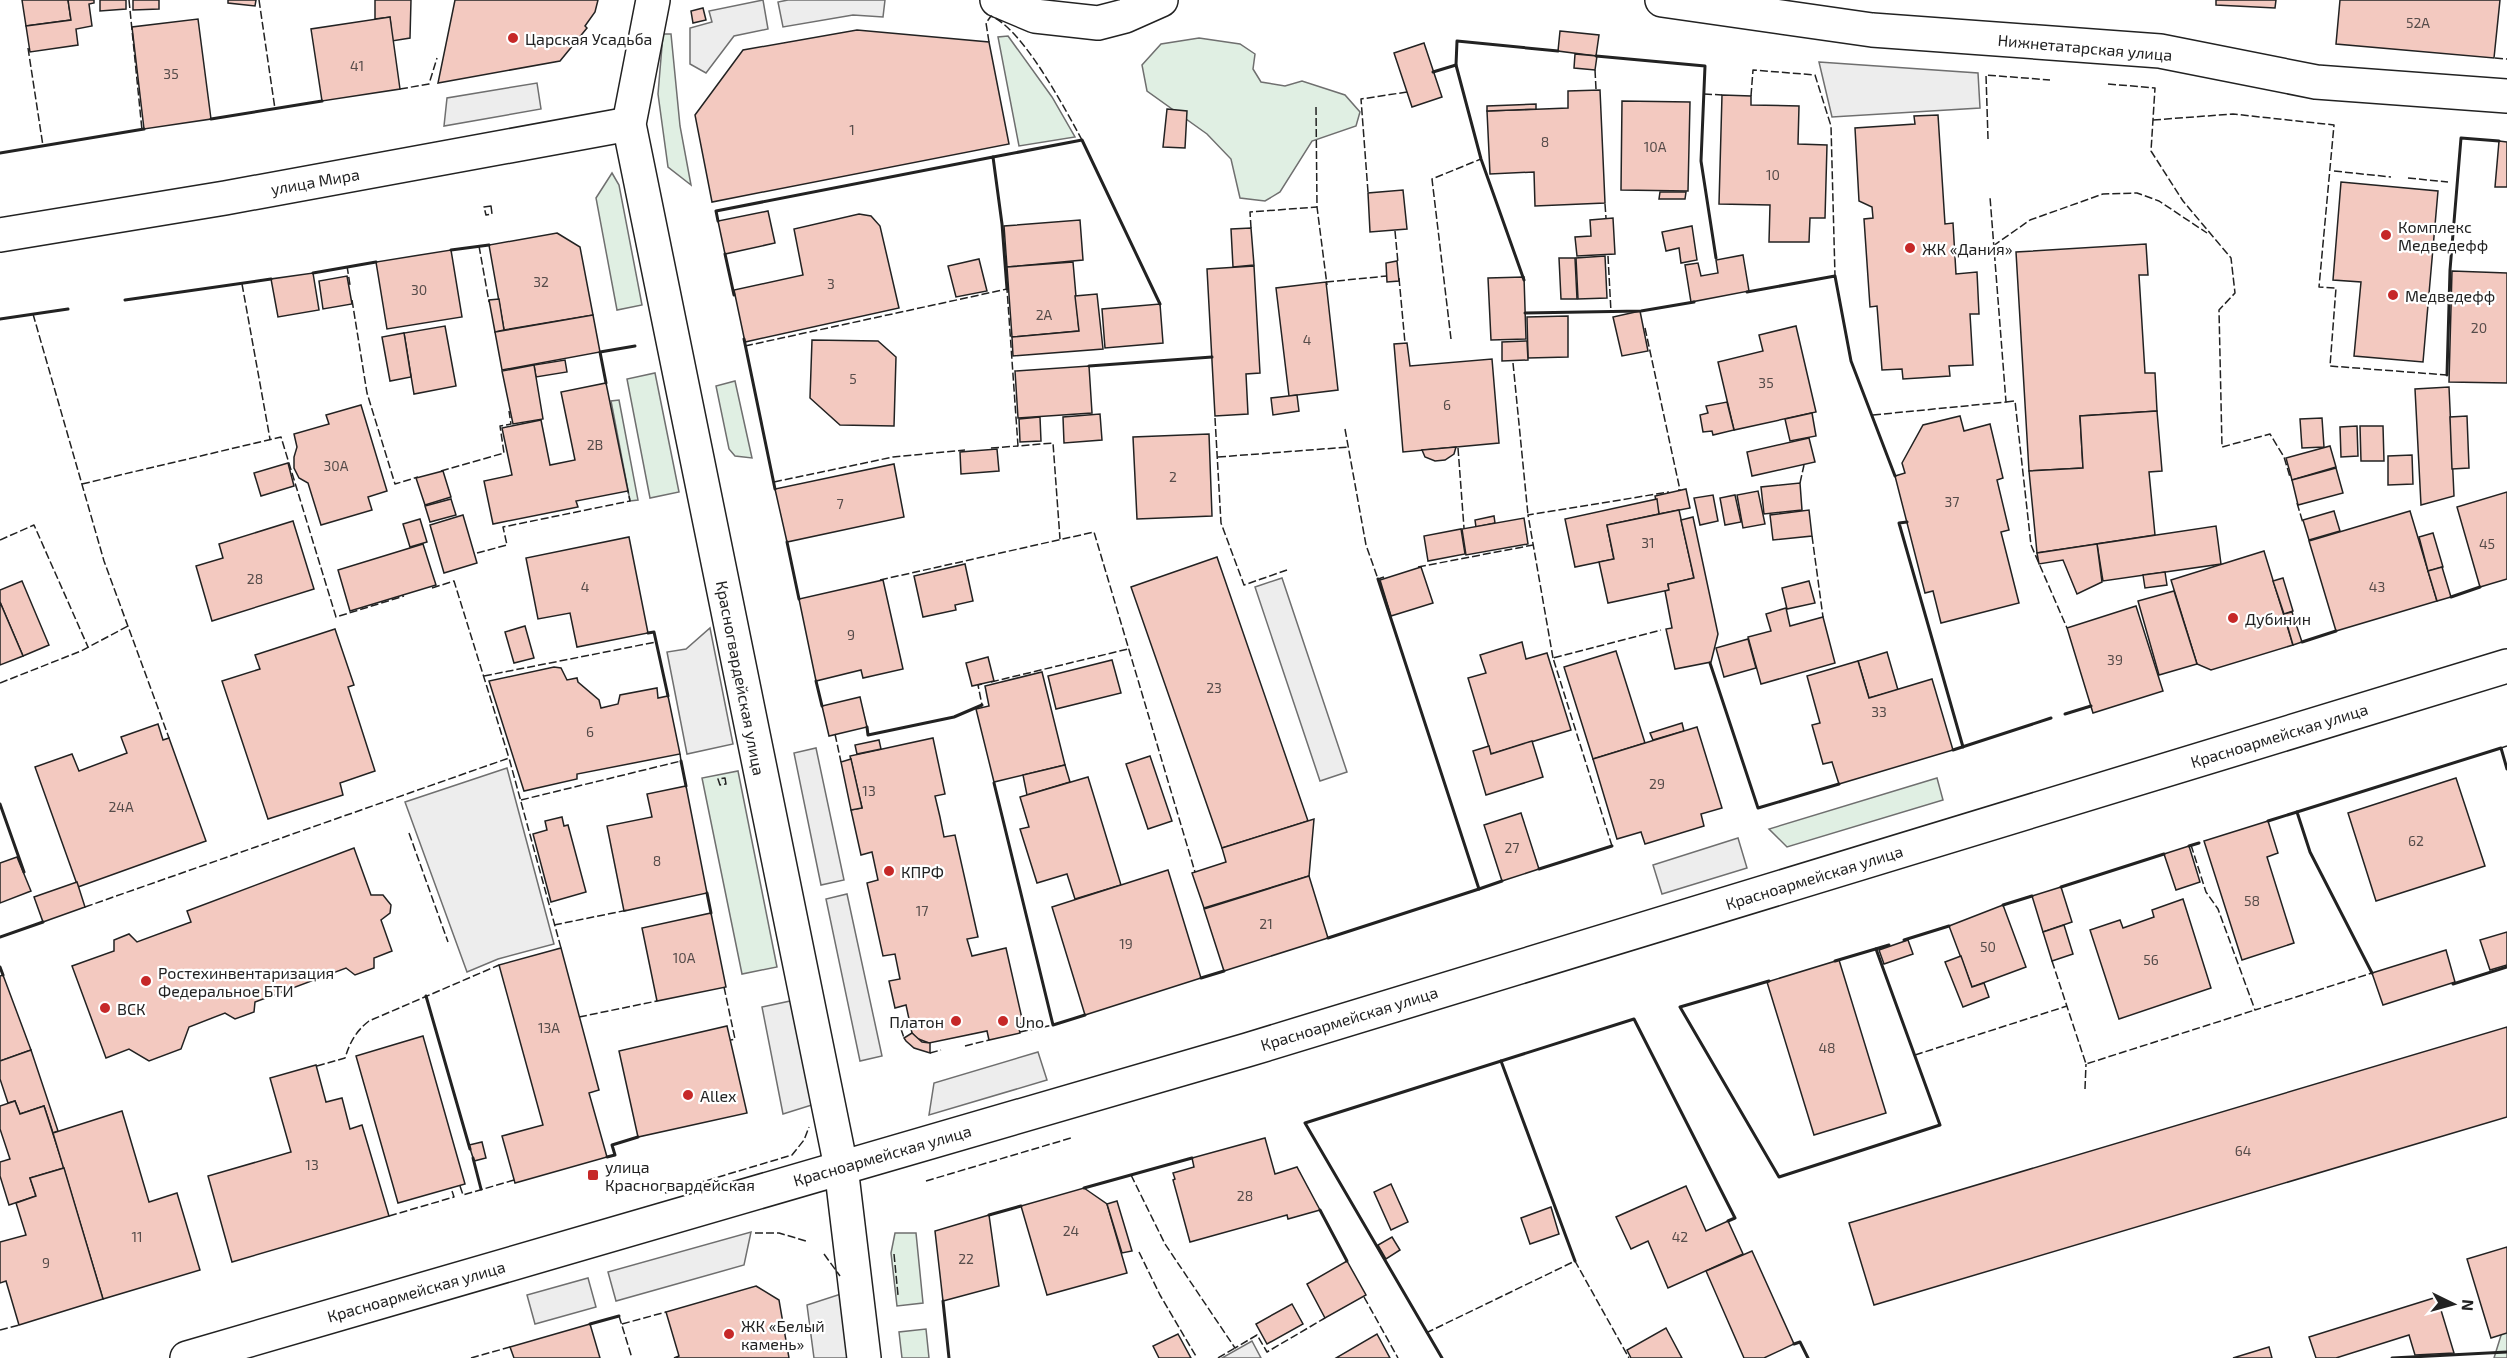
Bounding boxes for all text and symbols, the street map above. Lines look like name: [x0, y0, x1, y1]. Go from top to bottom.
house number: 52А: [2406, 14, 2430, 31]
place label: Царская Усадьба: [525, 29, 652, 48]
street label: Нижнетатарская улица: [1997, 30, 2173, 65]
marker: Царская Усадьба: [506, 31, 520, 45]
house number: 41: [350, 57, 364, 74]
house number: 35: [163, 65, 179, 82]
house number: 1: [849, 121, 855, 138]
house number: 8: [1541, 133, 1549, 150]
house number: 10А: [1644, 138, 1667, 155]
street label: улица Мира: [269, 164, 361, 199]
house number: 10: [1766, 166, 1780, 183]
place label: Комплекс Медведефф: [2398, 217, 2488, 254]
marker: Комплекс Медведефф: [2379, 228, 2393, 242]
place label: ЖК «Дания»: [1922, 239, 2013, 258]
marker: ЖК «Дания»: [1903, 241, 1917, 255]
house number: 32: [533, 273, 549, 290]
house number: 3: [827, 275, 835, 292]
house number: 30: [411, 281, 427, 298]
place label: Медведефф: [2405, 286, 2495, 305]
marker: Медведефф: [2386, 288, 2400, 302]
house number: 2А: [1036, 306, 1053, 323]
house number: 20: [2471, 319, 2487, 336]
house number: 4: [1303, 331, 1311, 348]
house number: 5: [849, 370, 857, 387]
house number: 35: [1758, 374, 1774, 391]
house number: 6: [1443, 396, 1451, 413]
house number: 2В: [587, 436, 603, 453]
house number: 30А: [324, 457, 349, 474]
house number: 2: [1169, 468, 1177, 485]
house number: 37: [1945, 493, 1959, 510]
house number: 7: [836, 495, 844, 512]
house number: 31: [1641, 534, 1655, 551]
house number: 45: [2479, 535, 2495, 552]
house number: 28: [247, 570, 263, 587]
house number: 4: [581, 578, 589, 595]
house number: 43: [2369, 578, 2385, 595]
street label: Красногвардейская улица: [712, 579, 769, 777]
place label: Дубинин: [2245, 609, 2311, 629]
marker: Дубинин: [2226, 611, 2240, 625]
house number: 9: [847, 626, 855, 643]
house number: 39: [2107, 651, 2123, 668]
house number: 23: [1206, 679, 1222, 696]
street label: Красноармейская улица: [2188, 699, 2370, 772]
house number: 33: [1871, 703, 1887, 720]
house number: 6: [586, 723, 594, 740]
house number: 29: [1649, 775, 1665, 792]
house number: 13: [862, 782, 876, 799]
house number: 24А: [108, 798, 134, 815]
house number: 62: [2408, 832, 2424, 849]
house number: 27: [1504, 839, 1520, 856]
street label: Красноармейская улица: [1723, 841, 1905, 914]
house number: 8: [653, 852, 661, 869]
place label: КПРФ: [901, 862, 944, 881]
marker: КПРФ: [882, 864, 896, 878]
house number: 58: [2244, 892, 2260, 909]
house number: 17: [916, 902, 928, 919]
house number: 21: [1259, 915, 1273, 932]
house number: 19: [1119, 935, 1133, 952]
house number: 50: [1980, 938, 1996, 955]
house number: 10А: [673, 949, 696, 966]
house number: 56: [2143, 951, 2159, 968]
place label: Ростехинвентаризация Федеральное БТИ: [158, 963, 334, 1000]
marker: Ростехинвентаризация Федеральное БТИ: [139, 974, 153, 988]
street label: Красноармейская улица: [1258, 982, 1440, 1055]
place label: ВСК: [117, 999, 146, 1018]
marker: ВСК: [98, 1001, 112, 1015]
place label: Платон: [889, 1012, 944, 1031]
place label: Uno: [1015, 1012, 1044, 1031]
marker: Платон: [949, 1014, 963, 1028]
marker: Uno: [996, 1014, 1010, 1028]
house number: 13А: [538, 1019, 560, 1036]
house number: 48: [1818, 1039, 1836, 1056]
place label: Allex: [700, 1086, 737, 1105]
marker: Allex: [681, 1088, 695, 1102]
street label: Красноармейская улица: [791, 1120, 974, 1191]
house number: 64: [2235, 1142, 2251, 1159]
house number: 13: [305, 1156, 319, 1173]
place label: улица Красногвардейская: [605, 1157, 755, 1194]
marker: улица Красногвардейская: [586, 1168, 600, 1182]
house number: 28: [1237, 1187, 1253, 1204]
house number: 24: [1063, 1222, 1079, 1239]
house number: 11: [131, 1228, 143, 1245]
house number: 42: [1672, 1228, 1688, 1245]
house number: 22: [958, 1250, 974, 1267]
house number: 9: [42, 1254, 50, 1271]
street label: Красноармейская улица: [325, 1256, 508, 1327]
north arrow: [2423, 1274, 2483, 1334]
text: N: [2458, 1299, 2478, 1312]
place label: ЖК «Белый камень»: [741, 1316, 825, 1353]
marker: ЖК «Белый камень»: [722, 1327, 736, 1341]

